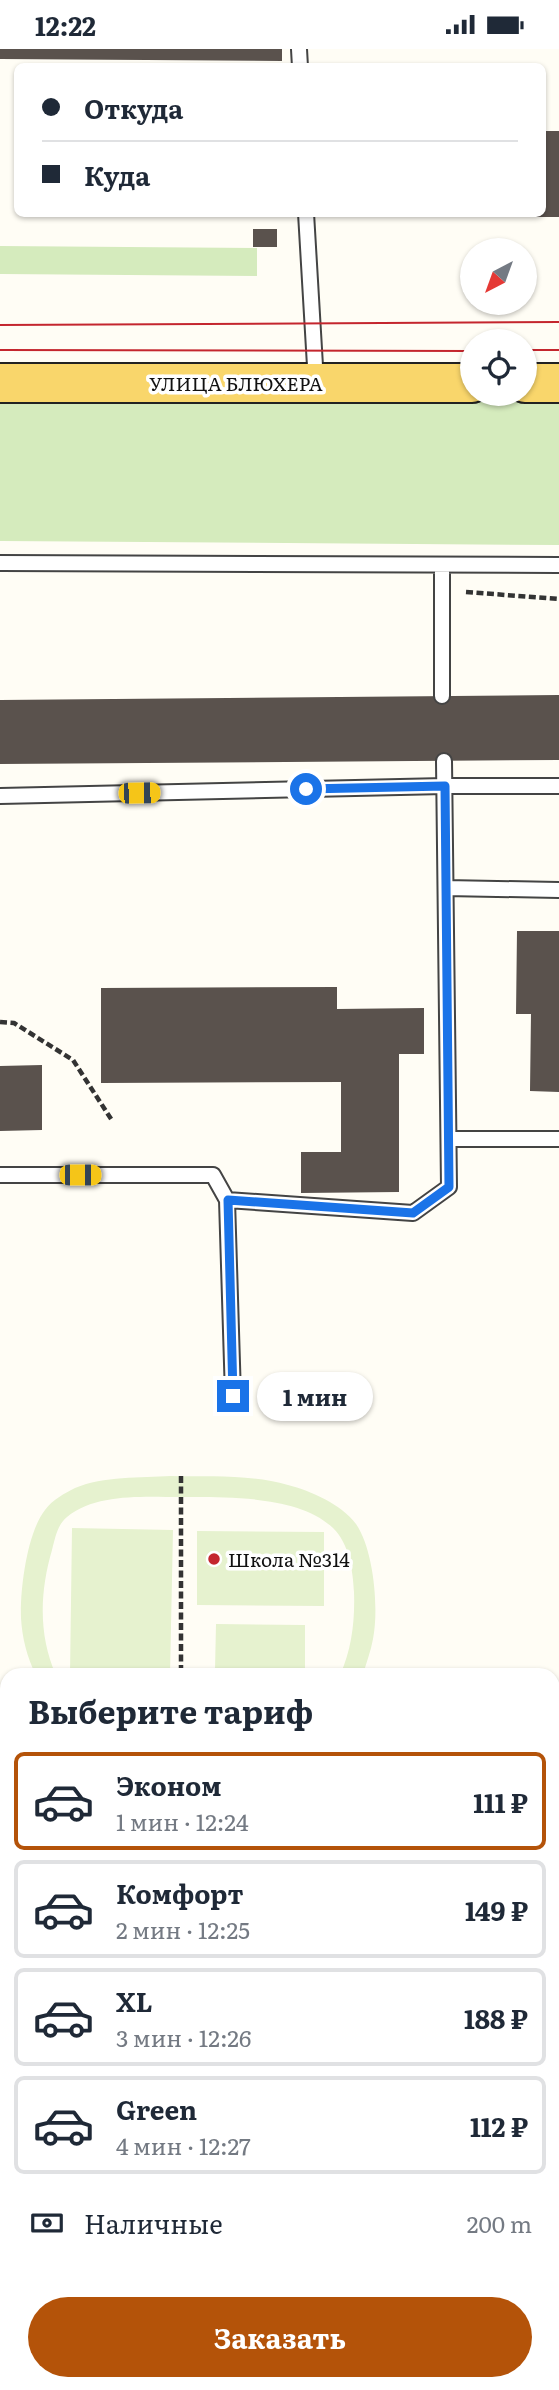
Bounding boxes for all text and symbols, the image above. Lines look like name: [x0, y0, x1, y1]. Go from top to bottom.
text: 12:22: [35, 5, 96, 44]
text: Откуда: [84, 88, 183, 127]
text: Куда: [84, 155, 150, 194]
north arrow: [460, 238, 537, 315]
map controls: [460, 238, 537, 406]
button: locate: [460, 329, 537, 406]
street label: УЛИЦА БЛЮХЕРА: [149, 369, 323, 397]
route start: [290, 773, 322, 805]
car: [118, 782, 161, 804]
car: [60, 1165, 102, 1186]
callout: 1 мин: [258, 1371, 373, 1421]
text: 1 мин: [283, 1379, 347, 1413]
route end: [217, 1380, 249, 1412]
place label: Школа №314: [228, 1545, 350, 1573]
marker: Школа №314: [206, 1551, 222, 1567]
text: Выберите тариф: [28, 1686, 313, 1734]
text: Эконом: [116, 1765, 221, 1804]
icon: car: [32, 1770, 95, 1833]
text: 111 ₽: [473, 1782, 528, 1821]
text: 1 мин · 12:24: [116, 1804, 249, 1838]
text: Комфорт: [116, 1873, 243, 1912]
icon: car: [32, 1878, 95, 1941]
text: 149 ₽: [465, 1890, 528, 1929]
text: 2 мин · 12:25: [116, 1912, 250, 1946]
text: XL: [116, 1981, 153, 2020]
icon: car: [32, 1986, 95, 2049]
text: 188 ₽: [464, 1998, 528, 2037]
text: 3 мин · 12:26: [116, 2020, 251, 2054]
text: Green: [116, 2089, 197, 2128]
icon: car: [32, 2094, 95, 2157]
text: 112 ₽: [470, 2106, 528, 2145]
text: 4 мин · 12:27: [116, 2128, 251, 2162]
text: Наличные: [84, 2203, 223, 2242]
icon: cash: [28, 2204, 66, 2242]
text: 200 m: [467, 2206, 532, 2240]
button: Заказать: [28, 2297, 532, 2377]

